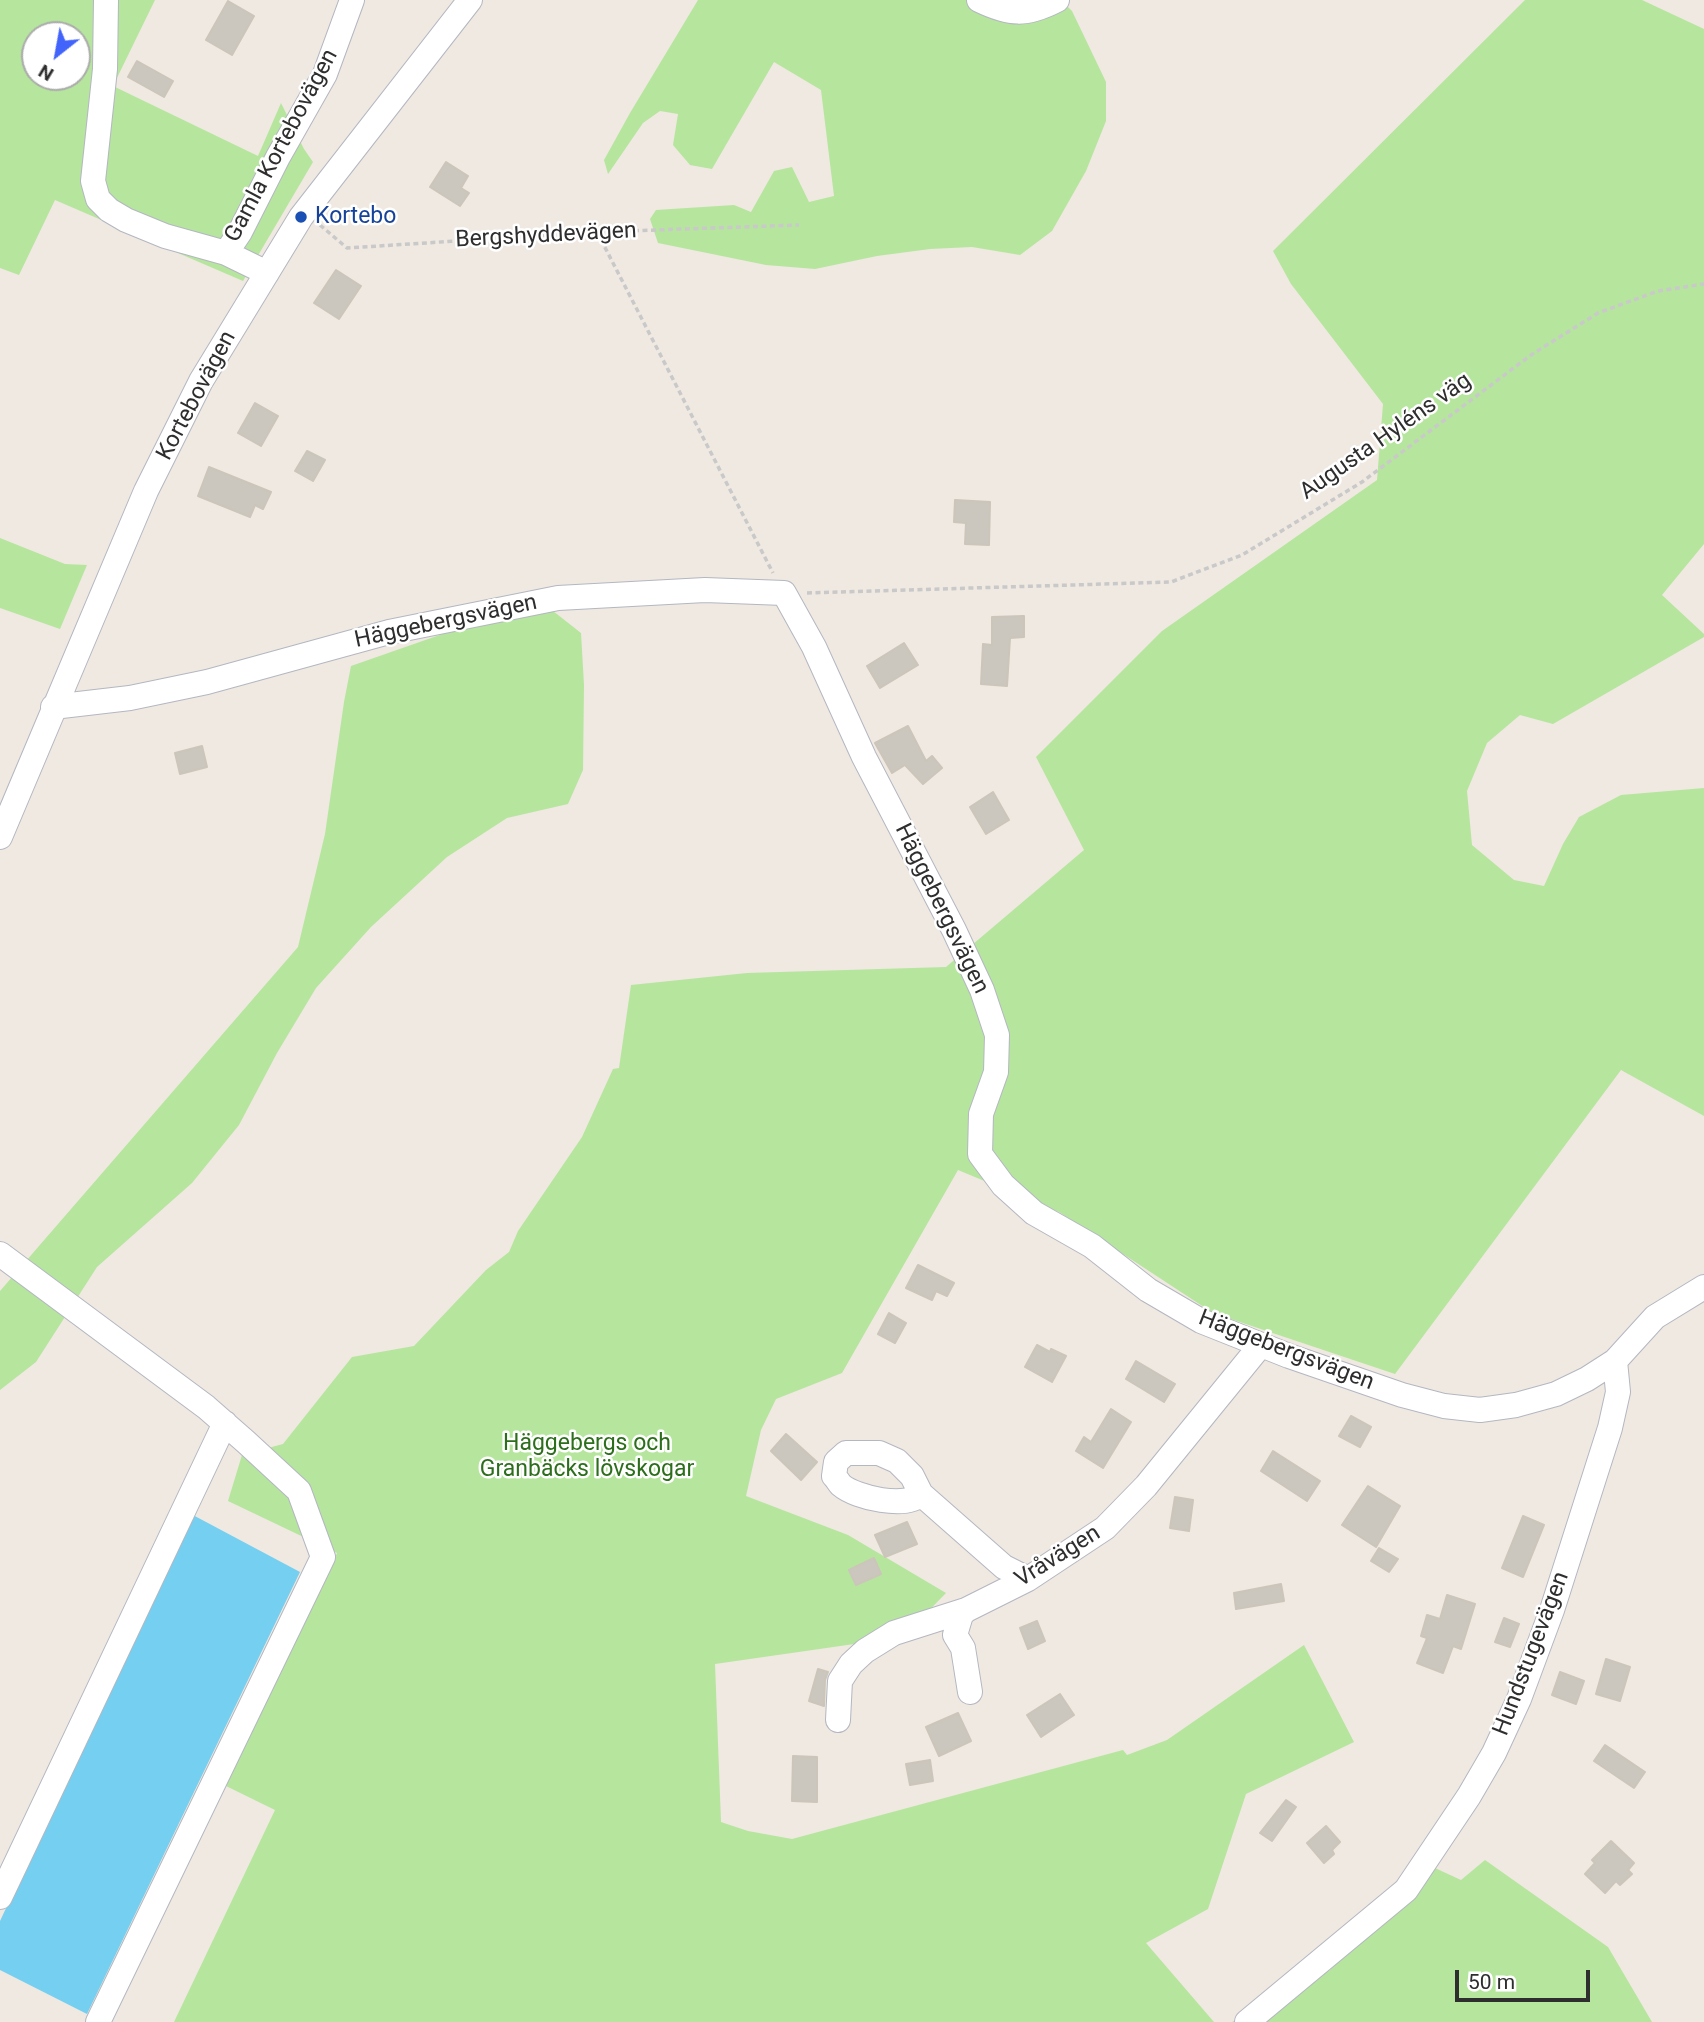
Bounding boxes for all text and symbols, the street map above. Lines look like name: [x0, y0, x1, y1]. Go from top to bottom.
north arrow: [21, 21, 91, 91]
street label: Gamla Kortebovägen: [219, 45, 345, 247]
text: N: [34, 59, 58, 86]
place label: Kortebo: [315, 203, 396, 231]
marker: Kortebo: [293, 209, 309, 225]
street label: Bergshyddevägen: [455, 217, 637, 255]
street label: Kortebovägen: [151, 327, 243, 465]
street label: Augusta Hyléns väg: [1295, 368, 1477, 506]
street label: Häggebergsvägen: [352, 589, 540, 655]
street label: Häggebergsvägen: [888, 819, 994, 999]
street label: Häggebergsvägen: [1194, 1305, 1378, 1397]
park label: Häggebergs och Granbäcks lövskogar: [480, 1430, 694, 1484]
street label: Vråvägen: [1010, 1520, 1106, 1594]
street label: Hundstugevägen: [1488, 1568, 1576, 1740]
scale bar: [1459, 1955, 1594, 1999]
text: 50 m: [1468, 1970, 1515, 1994]

